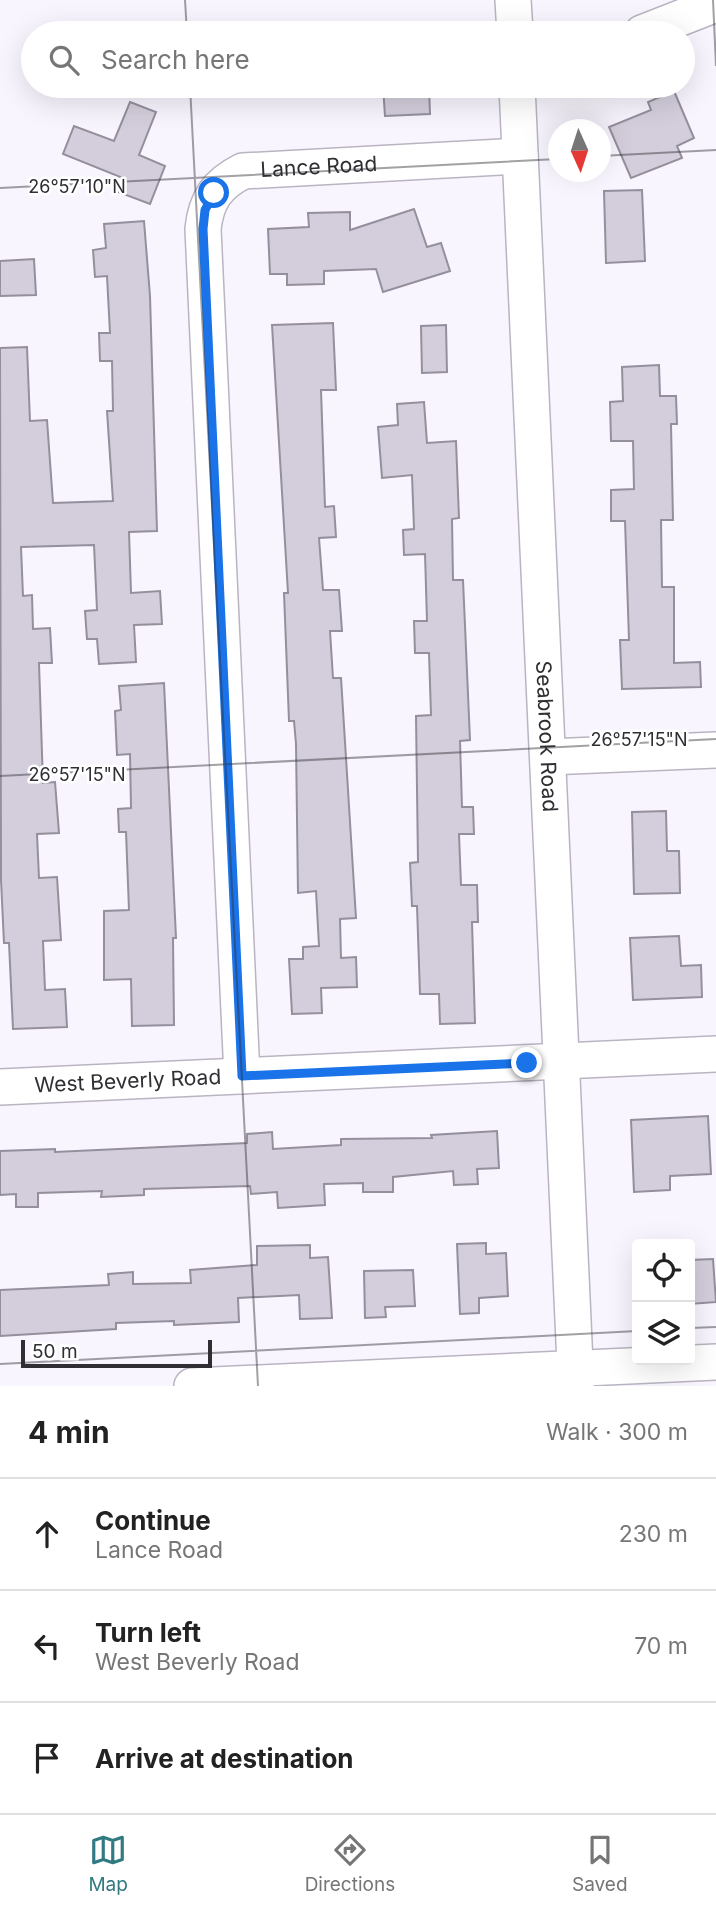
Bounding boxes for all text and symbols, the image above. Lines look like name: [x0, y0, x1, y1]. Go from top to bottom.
search box: [21, 21, 695, 98]
icon: search: [45, 41, 83, 79]
text: Search here: [101, 44, 250, 75]
north arrow: [548, 119, 611, 182]
street label: Lance Road: [260, 151, 378, 182]
text: 26°57'10"N: [28, 176, 126, 197]
route start: [198, 177, 229, 208]
street label: Seabrook Road: [531, 660, 563, 813]
text: 26°57'15"N: [590, 729, 688, 750]
text: 26°57'15"N: [28, 764, 126, 785]
route end: [511, 1047, 542, 1078]
street label: West Beverly Road: [34, 1064, 222, 1097]
map controls: [632, 1239, 695, 1365]
button: locate: [632, 1239, 695, 1302]
button: layers: [632, 1302, 695, 1365]
scale bar: [21, 1337, 212, 1369]
text: 50 m: [32, 1340, 78, 1363]
text: 4 min: [28, 1414, 110, 1450]
text: Walk · 300 m: [546, 1418, 688, 1446]
text: Continue: [95, 1505, 211, 1536]
icon: ahead: [28, 1515, 66, 1553]
text: 230 m: [619, 1520, 688, 1548]
text: Lance Road: [95, 1536, 223, 1564]
text: Turn left: [95, 1617, 201, 1648]
icon: left: [28, 1627, 66, 1665]
text: 70 m: [634, 1632, 688, 1660]
text: West Beverly Road: [95, 1648, 300, 1676]
icon: arrive: [28, 1739, 66, 1777]
text: Arrive at destination: [95, 1743, 354, 1774]
tab: Map: [88, 1831, 128, 1896]
tab: Directions: [305, 1831, 395, 1896]
tab: Saved: [572, 1831, 628, 1896]

